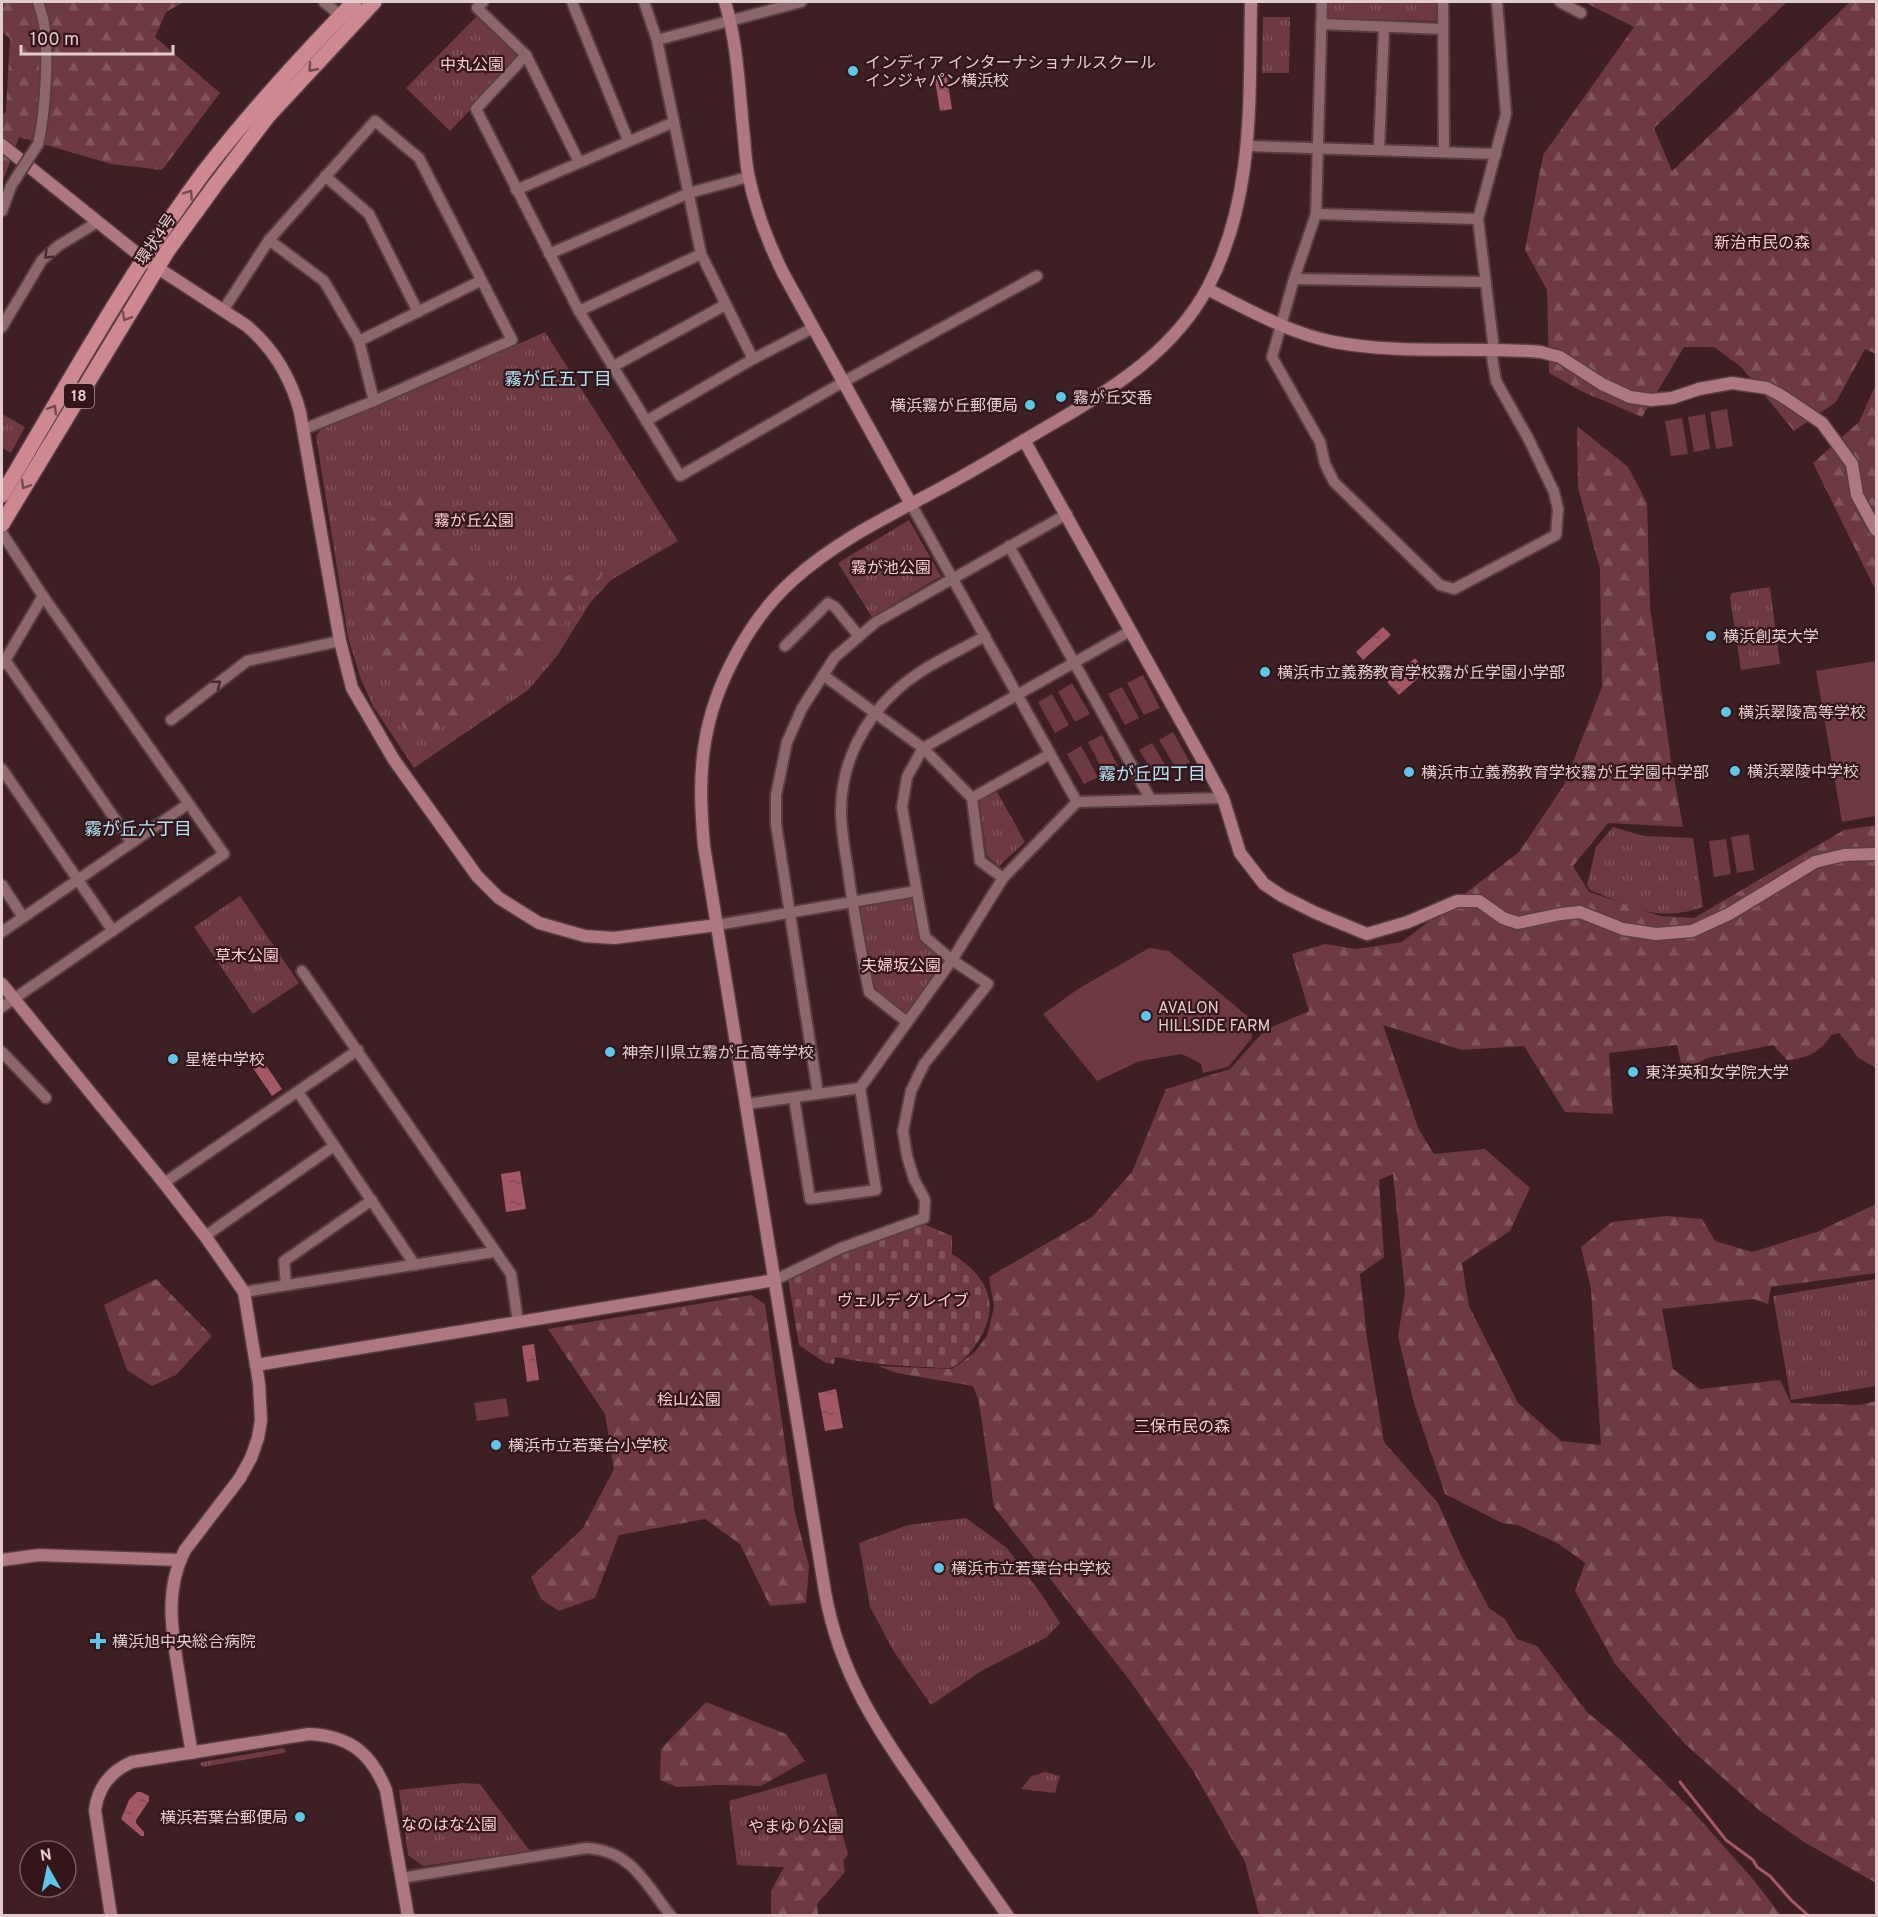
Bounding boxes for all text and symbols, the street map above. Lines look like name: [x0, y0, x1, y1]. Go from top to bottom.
scale bar: [21, 18, 172, 56]
text: 100 m: [30, 29, 79, 52]
place label: インディア インターナショナルスクール インジャパン横浜校: [865, 54, 1156, 92]
park label: 中丸公園: [440, 56, 504, 76]
one-way arrow: [308, 61, 319, 71]
marker: インディア インターナショナルスクール インジャパン横浜校: [846, 64, 860, 78]
one-way arrow: [182, 189, 193, 200]
street label: 環状4号: [132, 211, 181, 270]
park label: 新治市民の森: [1714, 234, 1810, 254]
one-way arrow: [44, 248, 55, 259]
one-way arrow: [121, 311, 133, 321]
district label: 霧が丘五丁目: [504, 369, 612, 392]
road number: 18: [64, 384, 94, 408]
place label: 霧が丘交番: [1073, 389, 1153, 409]
marker: 霧が丘交番: [1054, 390, 1068, 404]
place label: 横浜霧が丘郵便局: [890, 397, 1018, 417]
marker: 横浜霧が丘郵便局: [1023, 398, 1037, 412]
one-way arrow: [46, 405, 58, 415]
one-way arrow: [21, 479, 33, 489]
park label: 霧が丘公園: [434, 512, 514, 532]
park label: 霧が池公園: [851, 559, 931, 579]
place label: 横浜創英大学: [1723, 628, 1819, 648]
marker: 横浜創英大学: [1704, 629, 1718, 643]
place label: 横浜市立義務教育学校霧が丘学園小学部: [1277, 664, 1565, 684]
marker: 横浜市立義務教育学校霧が丘学園小学部: [1258, 665, 1272, 679]
one-way arrow: [210, 681, 221, 692]
place label: 横浜翠陵高等学校: [1738, 704, 1866, 724]
marker: 横浜翠陵高等学校: [1719, 705, 1733, 719]
place label: 横浜翠陵中学校: [1747, 763, 1859, 783]
district label: 霧が丘四丁目: [1098, 764, 1206, 787]
place label: 横浜市立義務教育学校霧が丘学園中学部: [1421, 764, 1709, 784]
marker: 横浜翠陵中学校: [1728, 764, 1742, 778]
marker: 横浜市立義務教育学校霧が丘学園中学部: [1402, 765, 1416, 779]
district label: 霧が丘六丁目: [84, 819, 192, 842]
park label: 草木公園: [215, 947, 279, 967]
park label: 夫婦坂公園: [861, 957, 941, 977]
place label: AVALON HILLSIDE FARM: [1158, 999, 1270, 1037]
marker: AVALON HILLSIDE FARM: [1139, 1009, 1153, 1023]
place label: 神奈川県立霧が丘高等学校: [622, 1044, 814, 1064]
marker: 神奈川県立霧が丘高等学校: [603, 1045, 617, 1059]
place label: 星槎中学校: [185, 1051, 265, 1071]
marker: 星槎中学校: [166, 1052, 180, 1066]
place label: 東洋英和女学院大学: [1645, 1064, 1789, 1084]
marker: 東洋英和女学院大学: [1626, 1065, 1640, 1079]
park label: ヴェルデ グレイブ: [837, 1292, 969, 1312]
park label: 桧山公園: [657, 1391, 721, 1411]
park label: 三保市民の森: [1134, 1418, 1230, 1438]
place label: 横浜市立若葉台小学校: [508, 1437, 668, 1457]
marker: 横浜市立若葉台小学校: [489, 1438, 503, 1452]
place label: 横浜市立若葉台中学校: [951, 1560, 1111, 1580]
marker: 横浜市立若葉台中学校: [932, 1561, 946, 1575]
marker: 横浜旭中央総合病院: [89, 1632, 107, 1650]
place label: 横浜旭中央総合病院: [112, 1633, 256, 1653]
place label: 横浜若葉台郵便局: [160, 1809, 288, 1829]
marker: 横浜若葉台郵便局: [293, 1810, 307, 1824]
park label: なのはな公園: [401, 1816, 497, 1836]
park label: やまゆり公園: [748, 1818, 844, 1838]
north arrow: [18, 1839, 78, 1899]
text: N: [39, 1845, 53, 1867]

